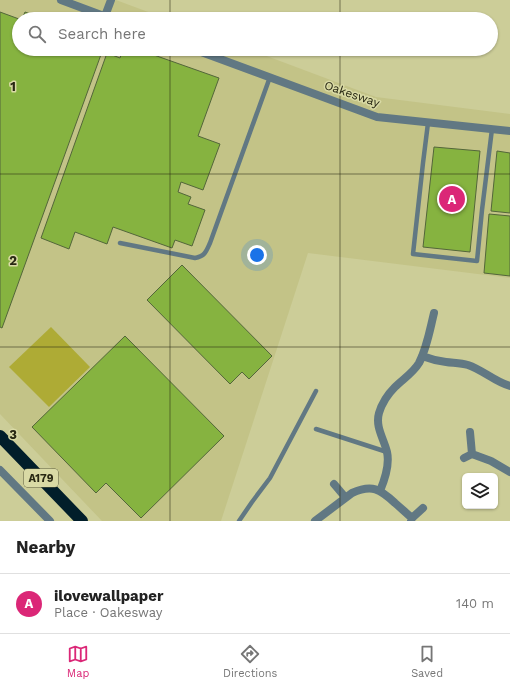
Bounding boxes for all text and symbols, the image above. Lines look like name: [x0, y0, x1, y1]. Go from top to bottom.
search box: [12, 12, 498, 56]
icon: search: [26, 23, 48, 45]
text: Search here: [58, 25, 146, 43]
street label: Oakesway: [322, 78, 382, 110]
text: 1: [10, 79, 16, 94]
pin: A: [439, 184, 465, 214]
your location: [247, 245, 267, 265]
text: 2: [9, 253, 17, 268]
text: 3: [9, 427, 17, 442]
road number: A179: [24, 469, 58, 487]
map controls: [462, 473, 498, 509]
button: layers: [462, 473, 498, 509]
text: Nearby: [16, 537, 75, 557]
text: ilovewallpaper: [54, 587, 163, 605]
text: A: [25, 596, 33, 611]
text: 140 m: [456, 596, 494, 611]
text: Place · Oakesway: [54, 605, 162, 620]
tab: Map: [67, 643, 89, 680]
tab: Directions: [223, 643, 277, 680]
tab: Saved: [411, 643, 443, 680]

